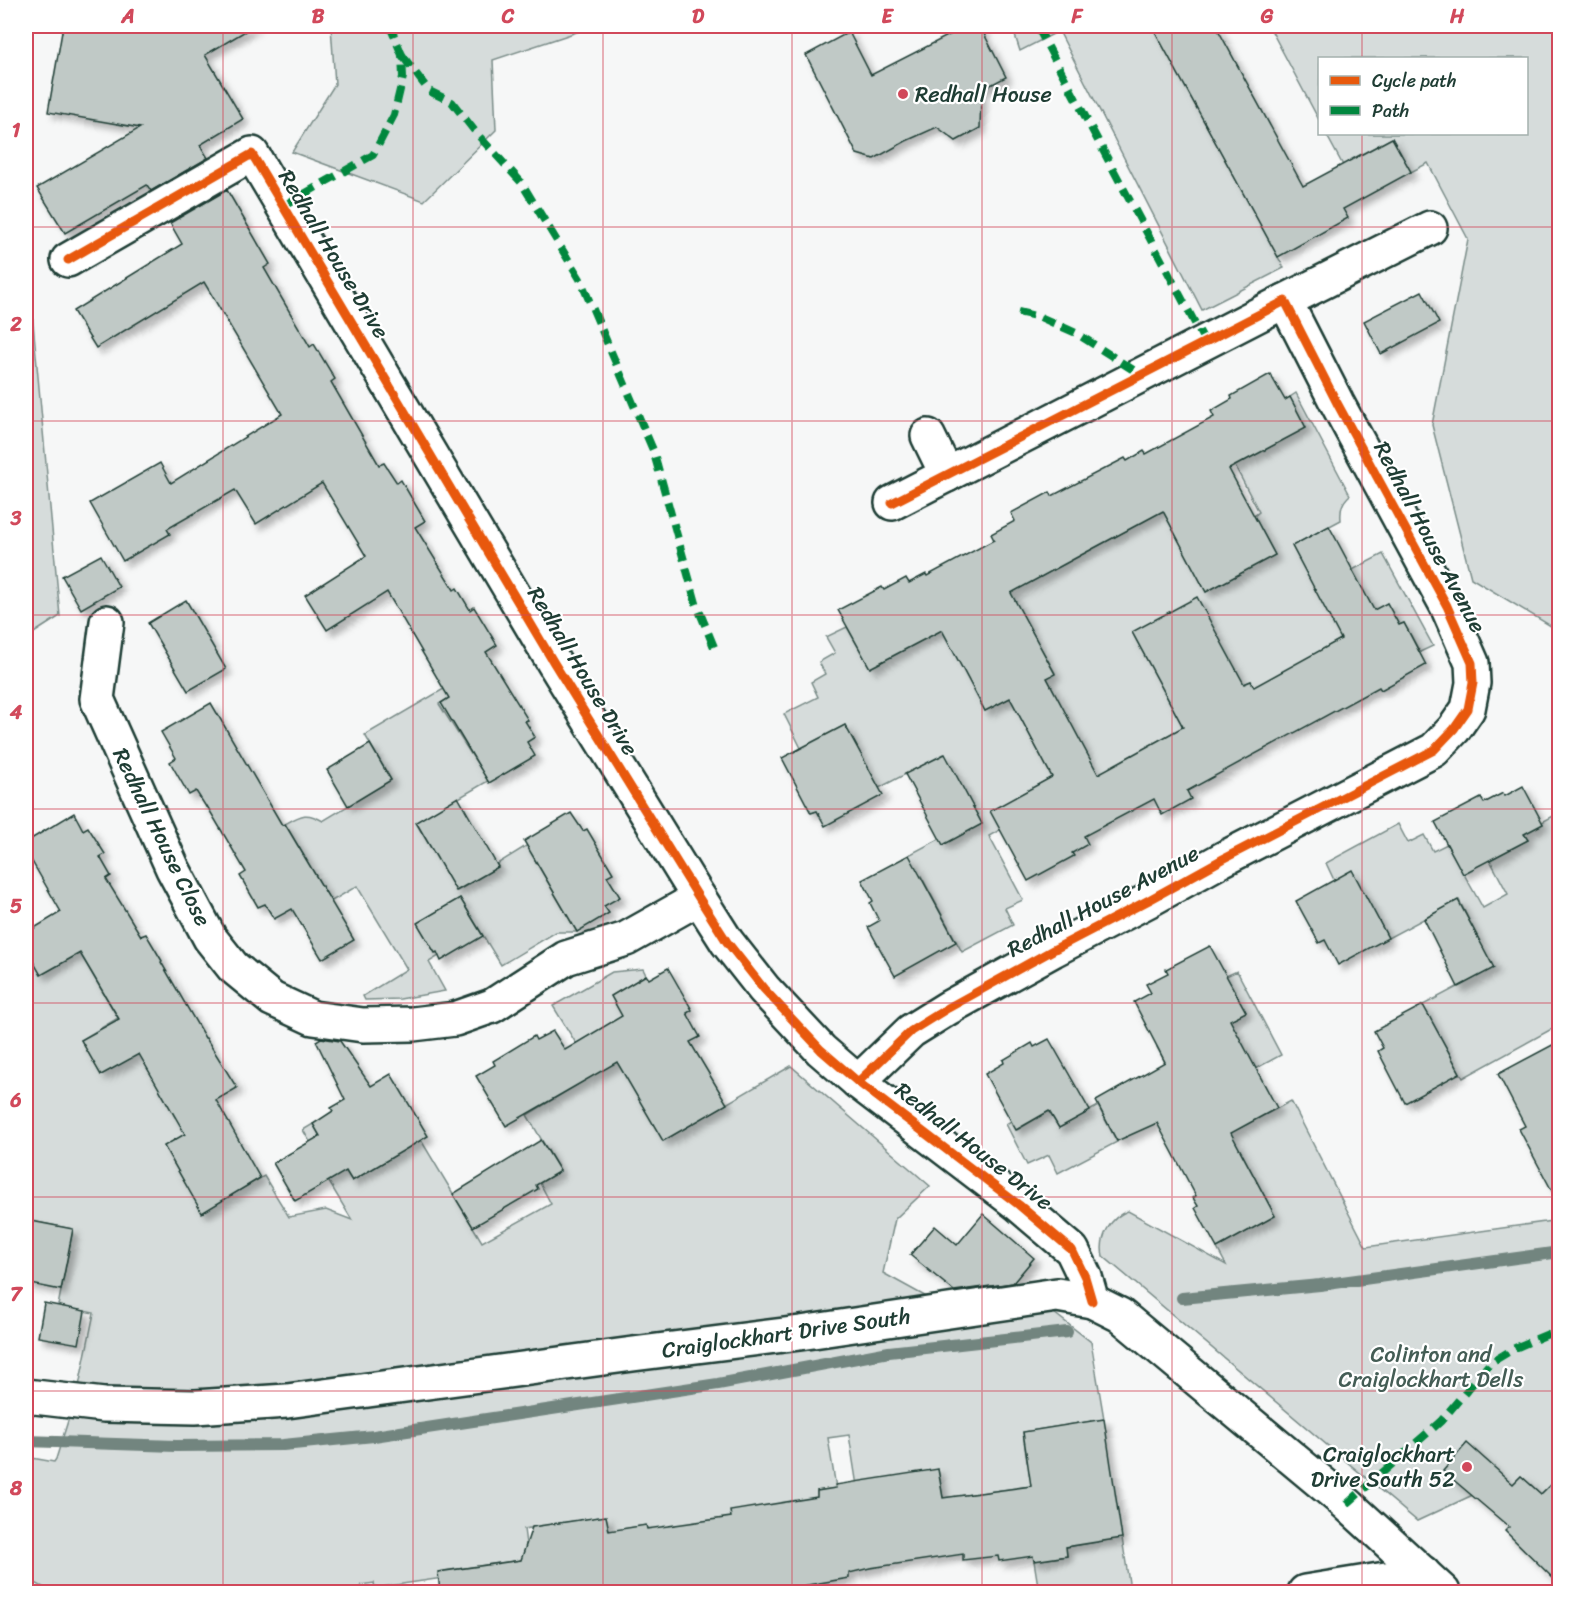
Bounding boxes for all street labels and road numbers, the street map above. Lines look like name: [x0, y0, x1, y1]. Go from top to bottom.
street label: Redhall House Drive: [268, 162, 400, 346]
street label: Redhall House Avenue: [1363, 434, 1497, 640]
street label: Redhall House Drive: [517, 579, 649, 763]
street label: Redhall House Close: [102, 741, 222, 933]
street label: Redhall House Avenue: [1000, 834, 1206, 968]
street label: Redhall House Drive: [886, 1071, 1062, 1221]
street label: Craiglockhart Drive South: [659, 1296, 913, 1370]

